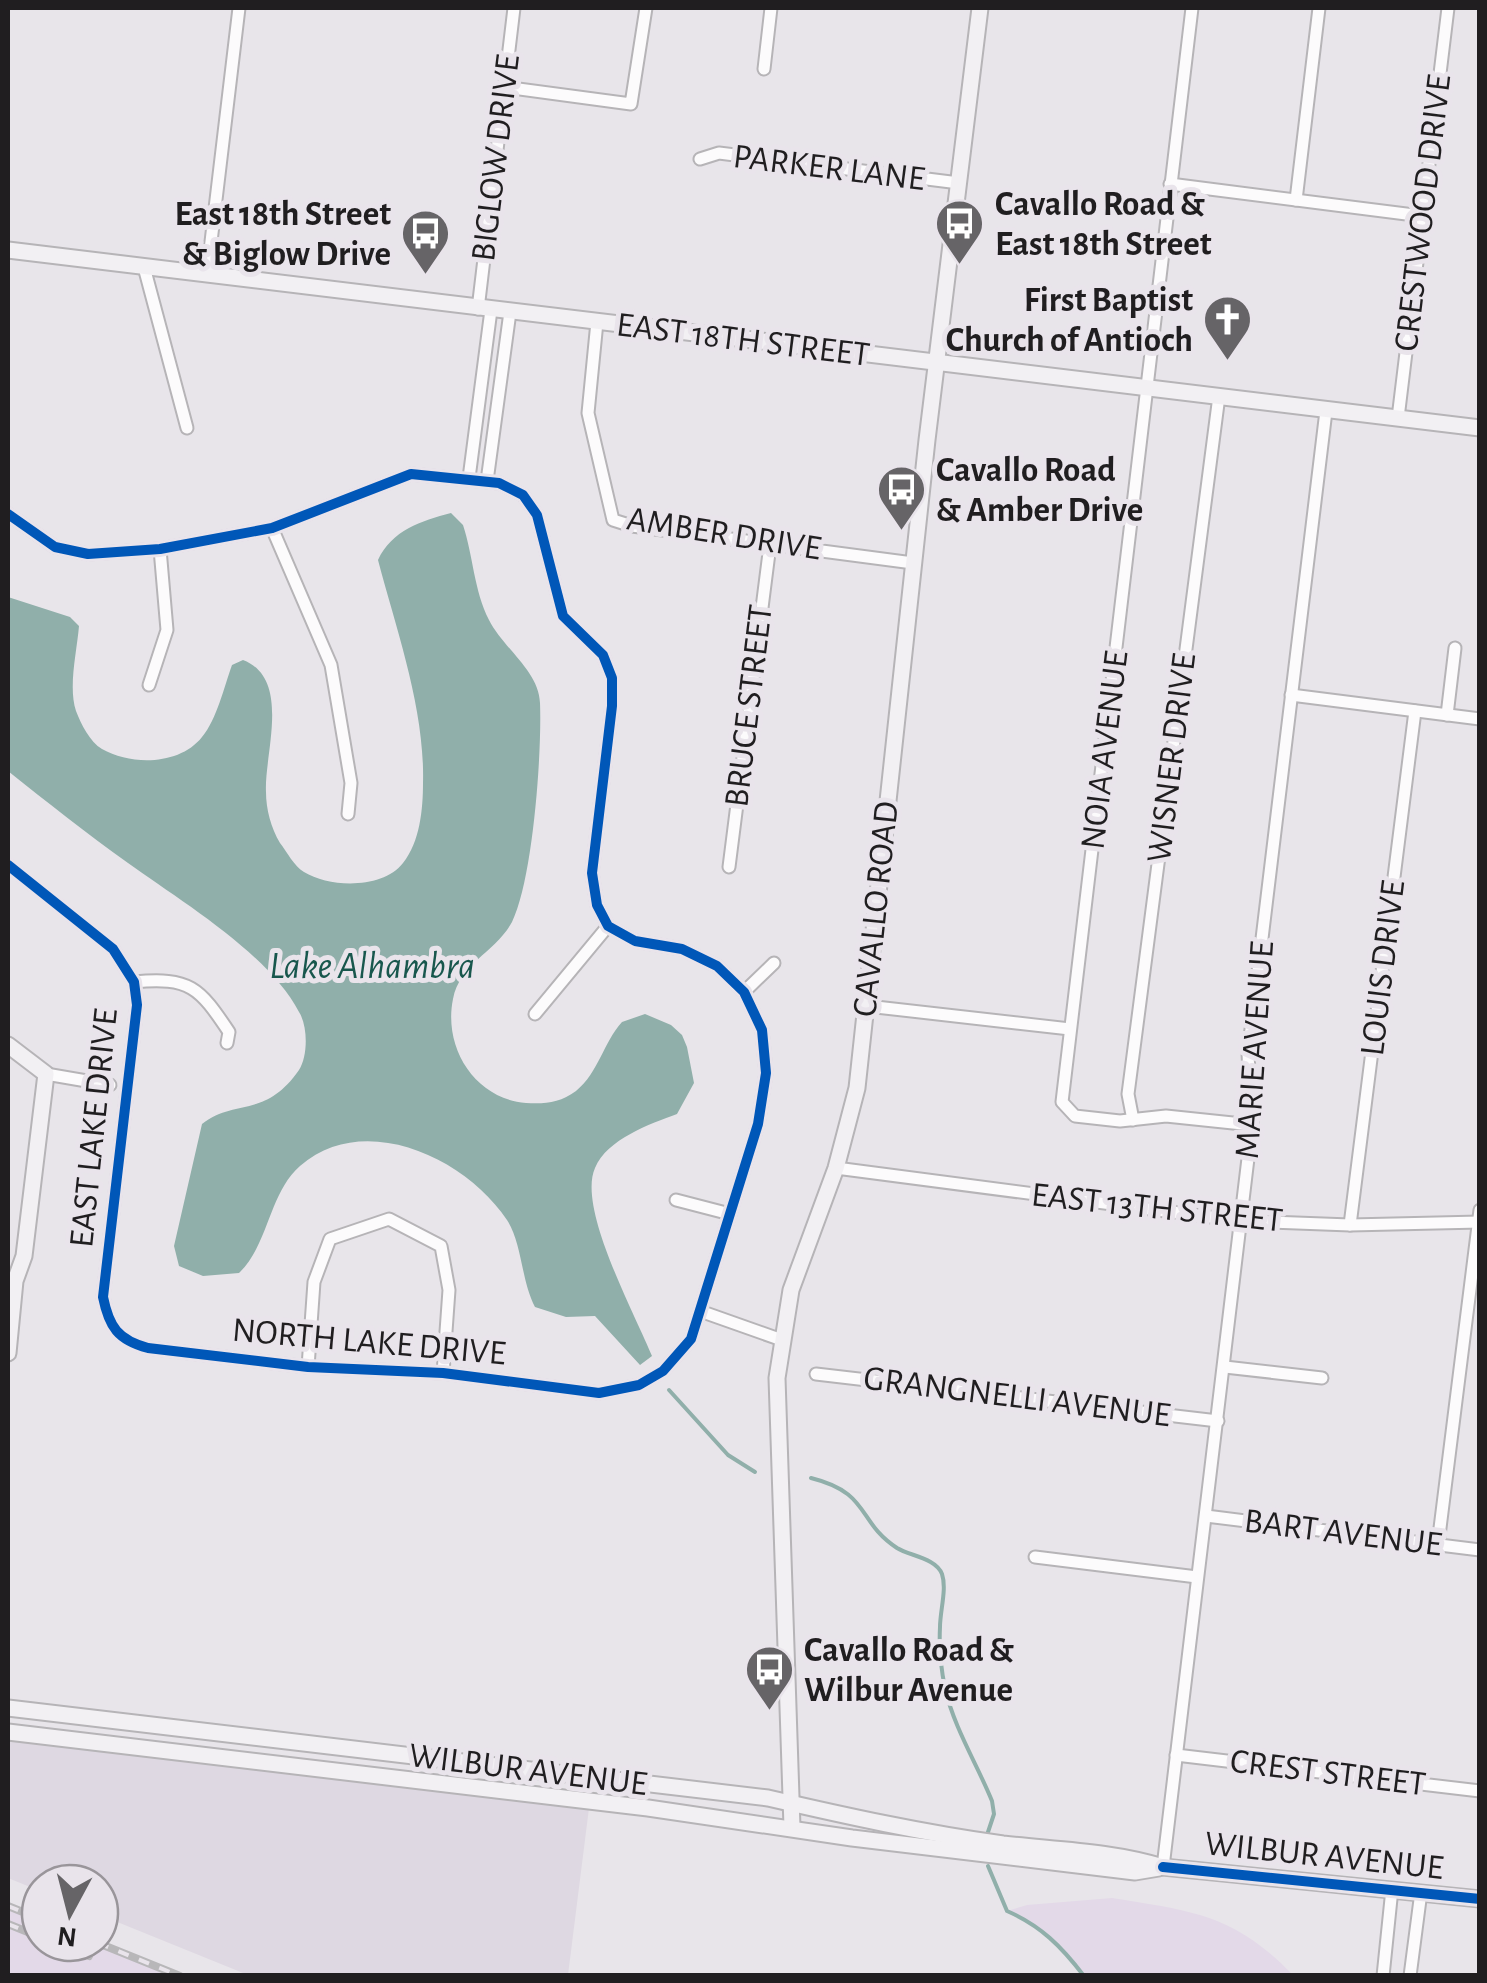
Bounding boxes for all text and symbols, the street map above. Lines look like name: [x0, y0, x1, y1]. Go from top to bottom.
street label: BIGLOW DRIVE: [466, 52, 526, 263]
street label: CRESTWOOD DRIVE: [1389, 72, 1457, 353]
street label: PARKER LANE: [731, 139, 927, 197]
place label: Cavallo Road & East 18th Street: [995, 187, 1212, 262]
place label: East 18th Street & Biglow Drive: [174, 197, 391, 272]
bus stop icon: Cavallo Road & East 18th Street: [934, 198, 986, 266]
bus stop icon: East 18th Street & Biglow Drive: [400, 208, 452, 276]
place label: First Baptist Church of Antioch: [946, 283, 1193, 358]
church icon: First Baptist Church of Antioch: [1202, 294, 1254, 362]
street label: EAST 18TH STREET: [614, 307, 872, 373]
place label: Cavallo Road & Amber Drive: [936, 453, 1143, 528]
bus stop icon: Cavallo Road & Amber Drive: [875, 464, 927, 532]
street label: AMBER DRIVE: [624, 501, 824, 567]
street label: BRUCE STREET: [719, 603, 779, 809]
street label: NOIA AVENUE: [1075, 649, 1135, 851]
street label: WISNER DRIVE: [1142, 651, 1202, 865]
street label: CAVALLO ROAD: [847, 800, 905, 1018]
street label: LOUIS DRIVE: [1355, 878, 1411, 1058]
street label: MARIE AVENUE: [1230, 940, 1280, 1160]
water label: Lake Alhambra: [269, 948, 475, 986]
street label: EAST LAKE DRIVE: [64, 1007, 124, 1249]
street label: EAST 13TH STREET: [1029, 1177, 1285, 1239]
street label: NORTH LAKE DRIVE: [231, 1313, 507, 1371]
street label: GRANGNELLI AVENUE: [862, 1361, 1172, 1433]
street label: BART AVENUE: [1242, 1504, 1444, 1563]
place label: Cavallo Road & Wilbur Avenue: [804, 1633, 1014, 1708]
bus stop icon: Cavallo Road & Wilbur Avenue: [743, 1644, 795, 1712]
street label: WILBUR AVENUE: [407, 1738, 649, 1802]
street label: CREST STREET: [1228, 1744, 1428, 1802]
street label: WILBUR AVENUE: [1203, 1826, 1445, 1886]
north arrow: [20, 1863, 120, 1963]
text: N: [56, 1921, 79, 1951]

